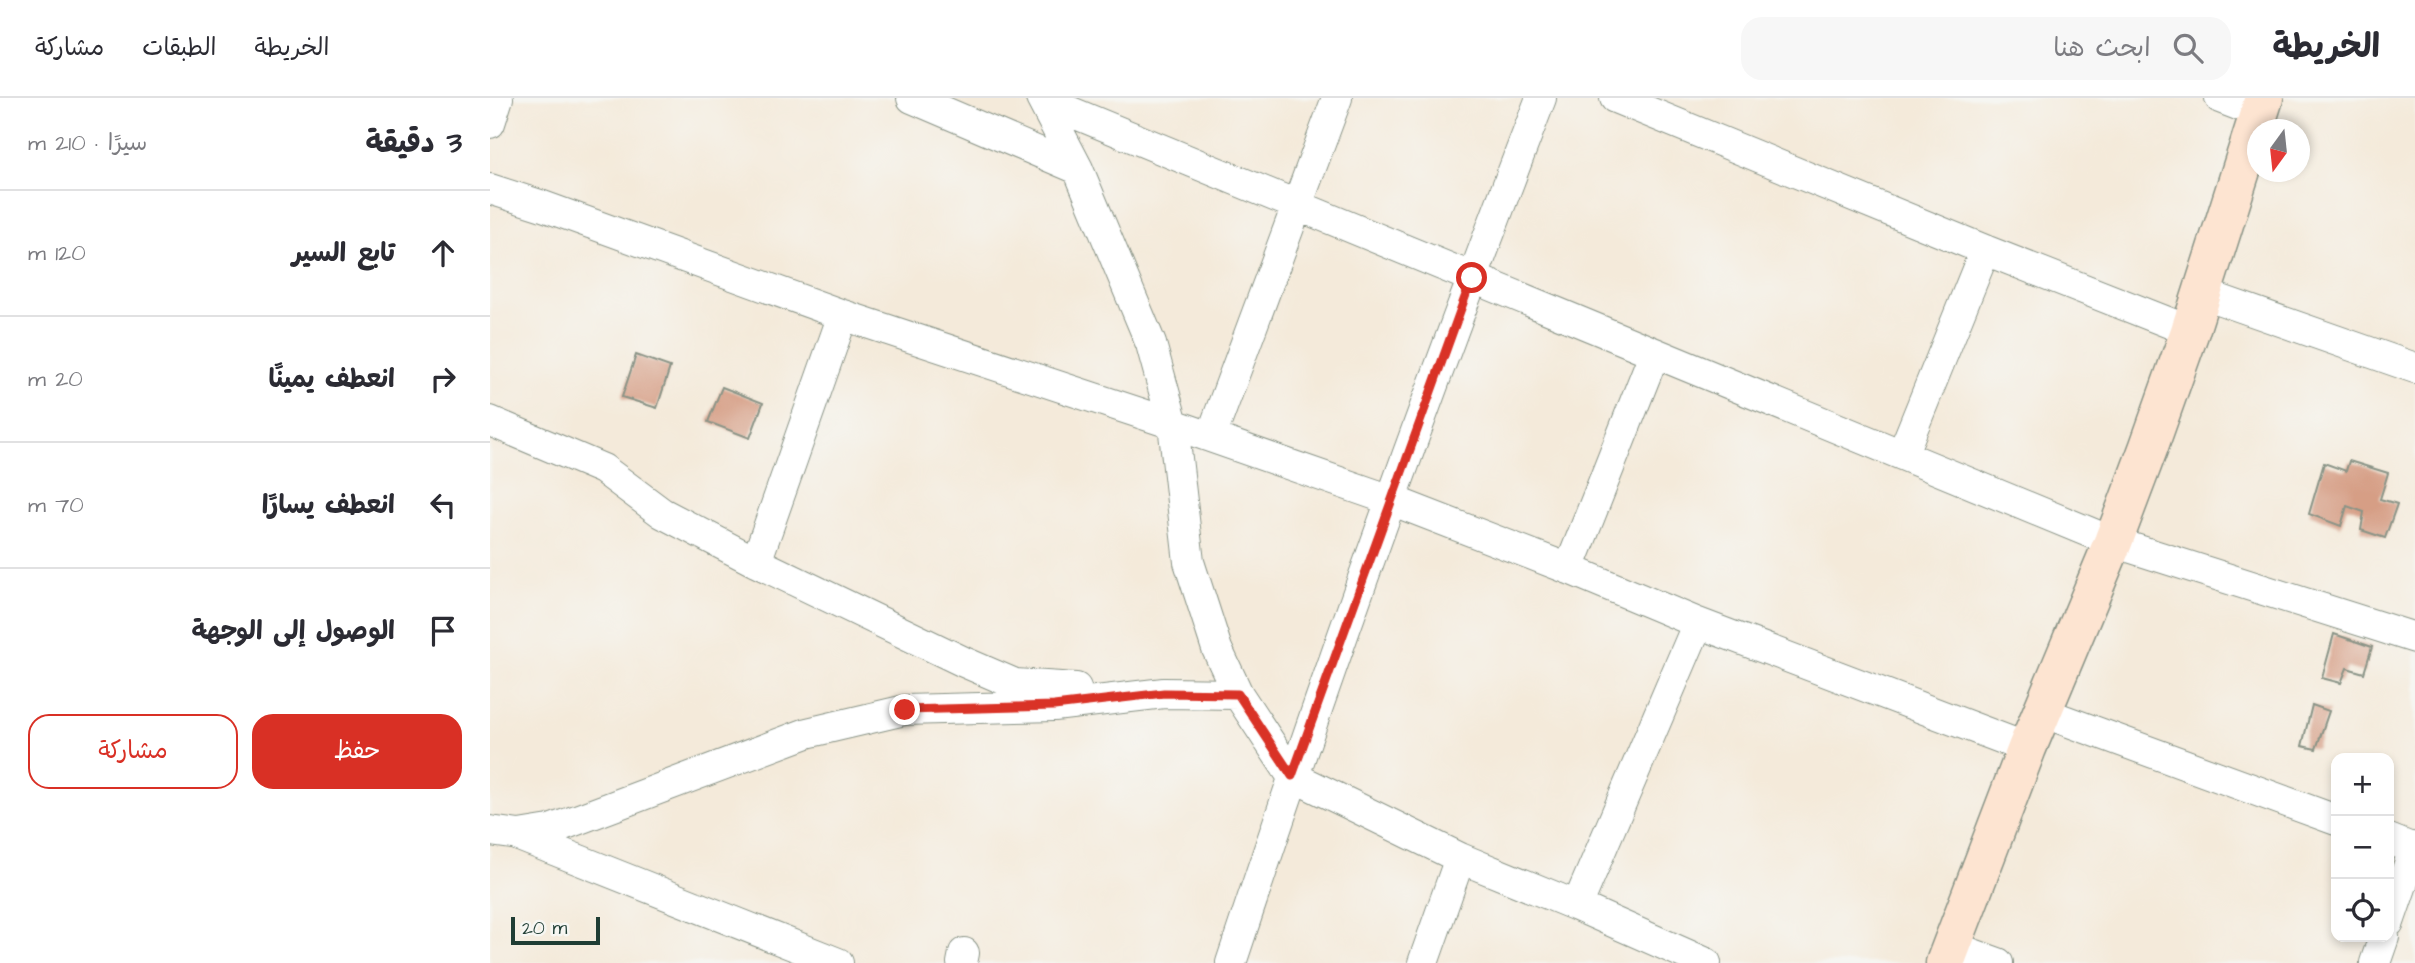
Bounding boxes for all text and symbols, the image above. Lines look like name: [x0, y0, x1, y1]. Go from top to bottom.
search box: [1741, 17, 2231, 80]
text: الخريطة: [2273, 24, 2380, 70]
icon: search: [2169, 29, 2207, 67]
text: ابحث هنا: [2053, 30, 2151, 66]
text: مشاركة: [35, 31, 104, 65]
text: الطبقات: [142, 31, 217, 65]
text: الخريطة: [255, 31, 329, 65]
north arrow: [2247, 119, 2310, 182]
text: 3 دقيقة: [366, 122, 462, 164]
text: سيرًا · 210 m: [28, 127, 147, 159]
icon: ahead: [424, 234, 462, 272]
text: تابع السير: [292, 235, 395, 271]
text: 120 m: [28, 237, 86, 269]
route start: [1456, 262, 1487, 293]
icon: right: [424, 360, 462, 398]
text: انعطف يمينًا: [268, 361, 395, 397]
text: 20 m: [28, 363, 83, 395]
icon: left: [424, 486, 462, 524]
text: انعطف يسارًا: [262, 487, 395, 523]
text: 70 m: [28, 489, 84, 521]
icon: arrive: [424, 612, 462, 650]
text: الوصول إلى الوجهة: [191, 613, 395, 649]
route end: [889, 694, 920, 725]
button: مشاركة: [28, 714, 238, 789]
button: حفظ: [252, 714, 462, 789]
map controls: [2331, 753, 2394, 942]
button: +: [2331, 753, 2394, 816]
button: −: [2331, 816, 2394, 879]
button: locate: [2331, 879, 2394, 942]
scale bar: [511, 914, 600, 946]
text: 20 m: [522, 915, 567, 942]

